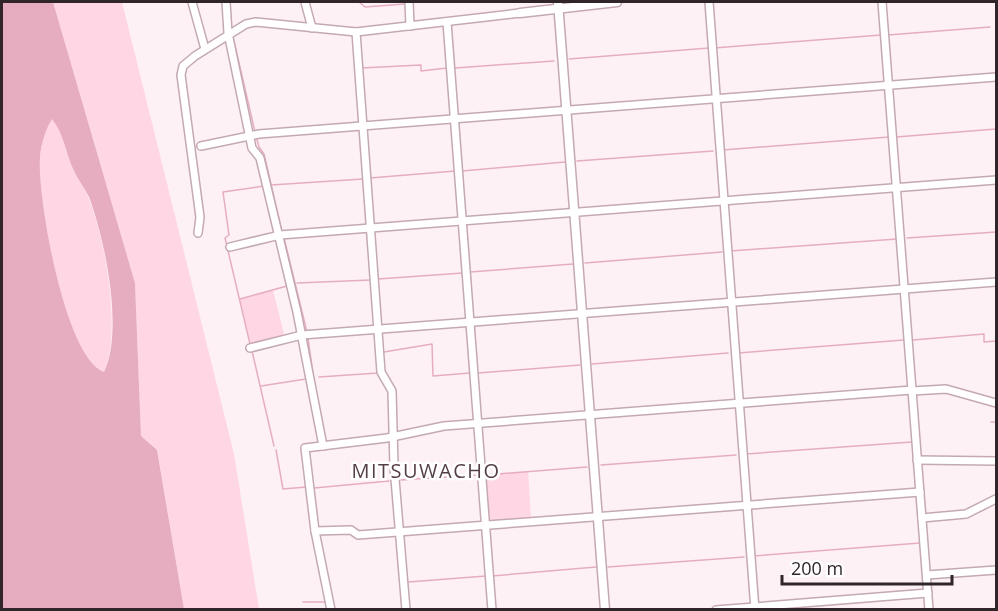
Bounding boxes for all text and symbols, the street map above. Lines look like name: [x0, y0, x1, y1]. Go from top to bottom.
district label: MITSUWACHO: [351, 457, 501, 484]
scale bar: [782, 548, 952, 586]
text: 200 m: [791, 556, 843, 580]

